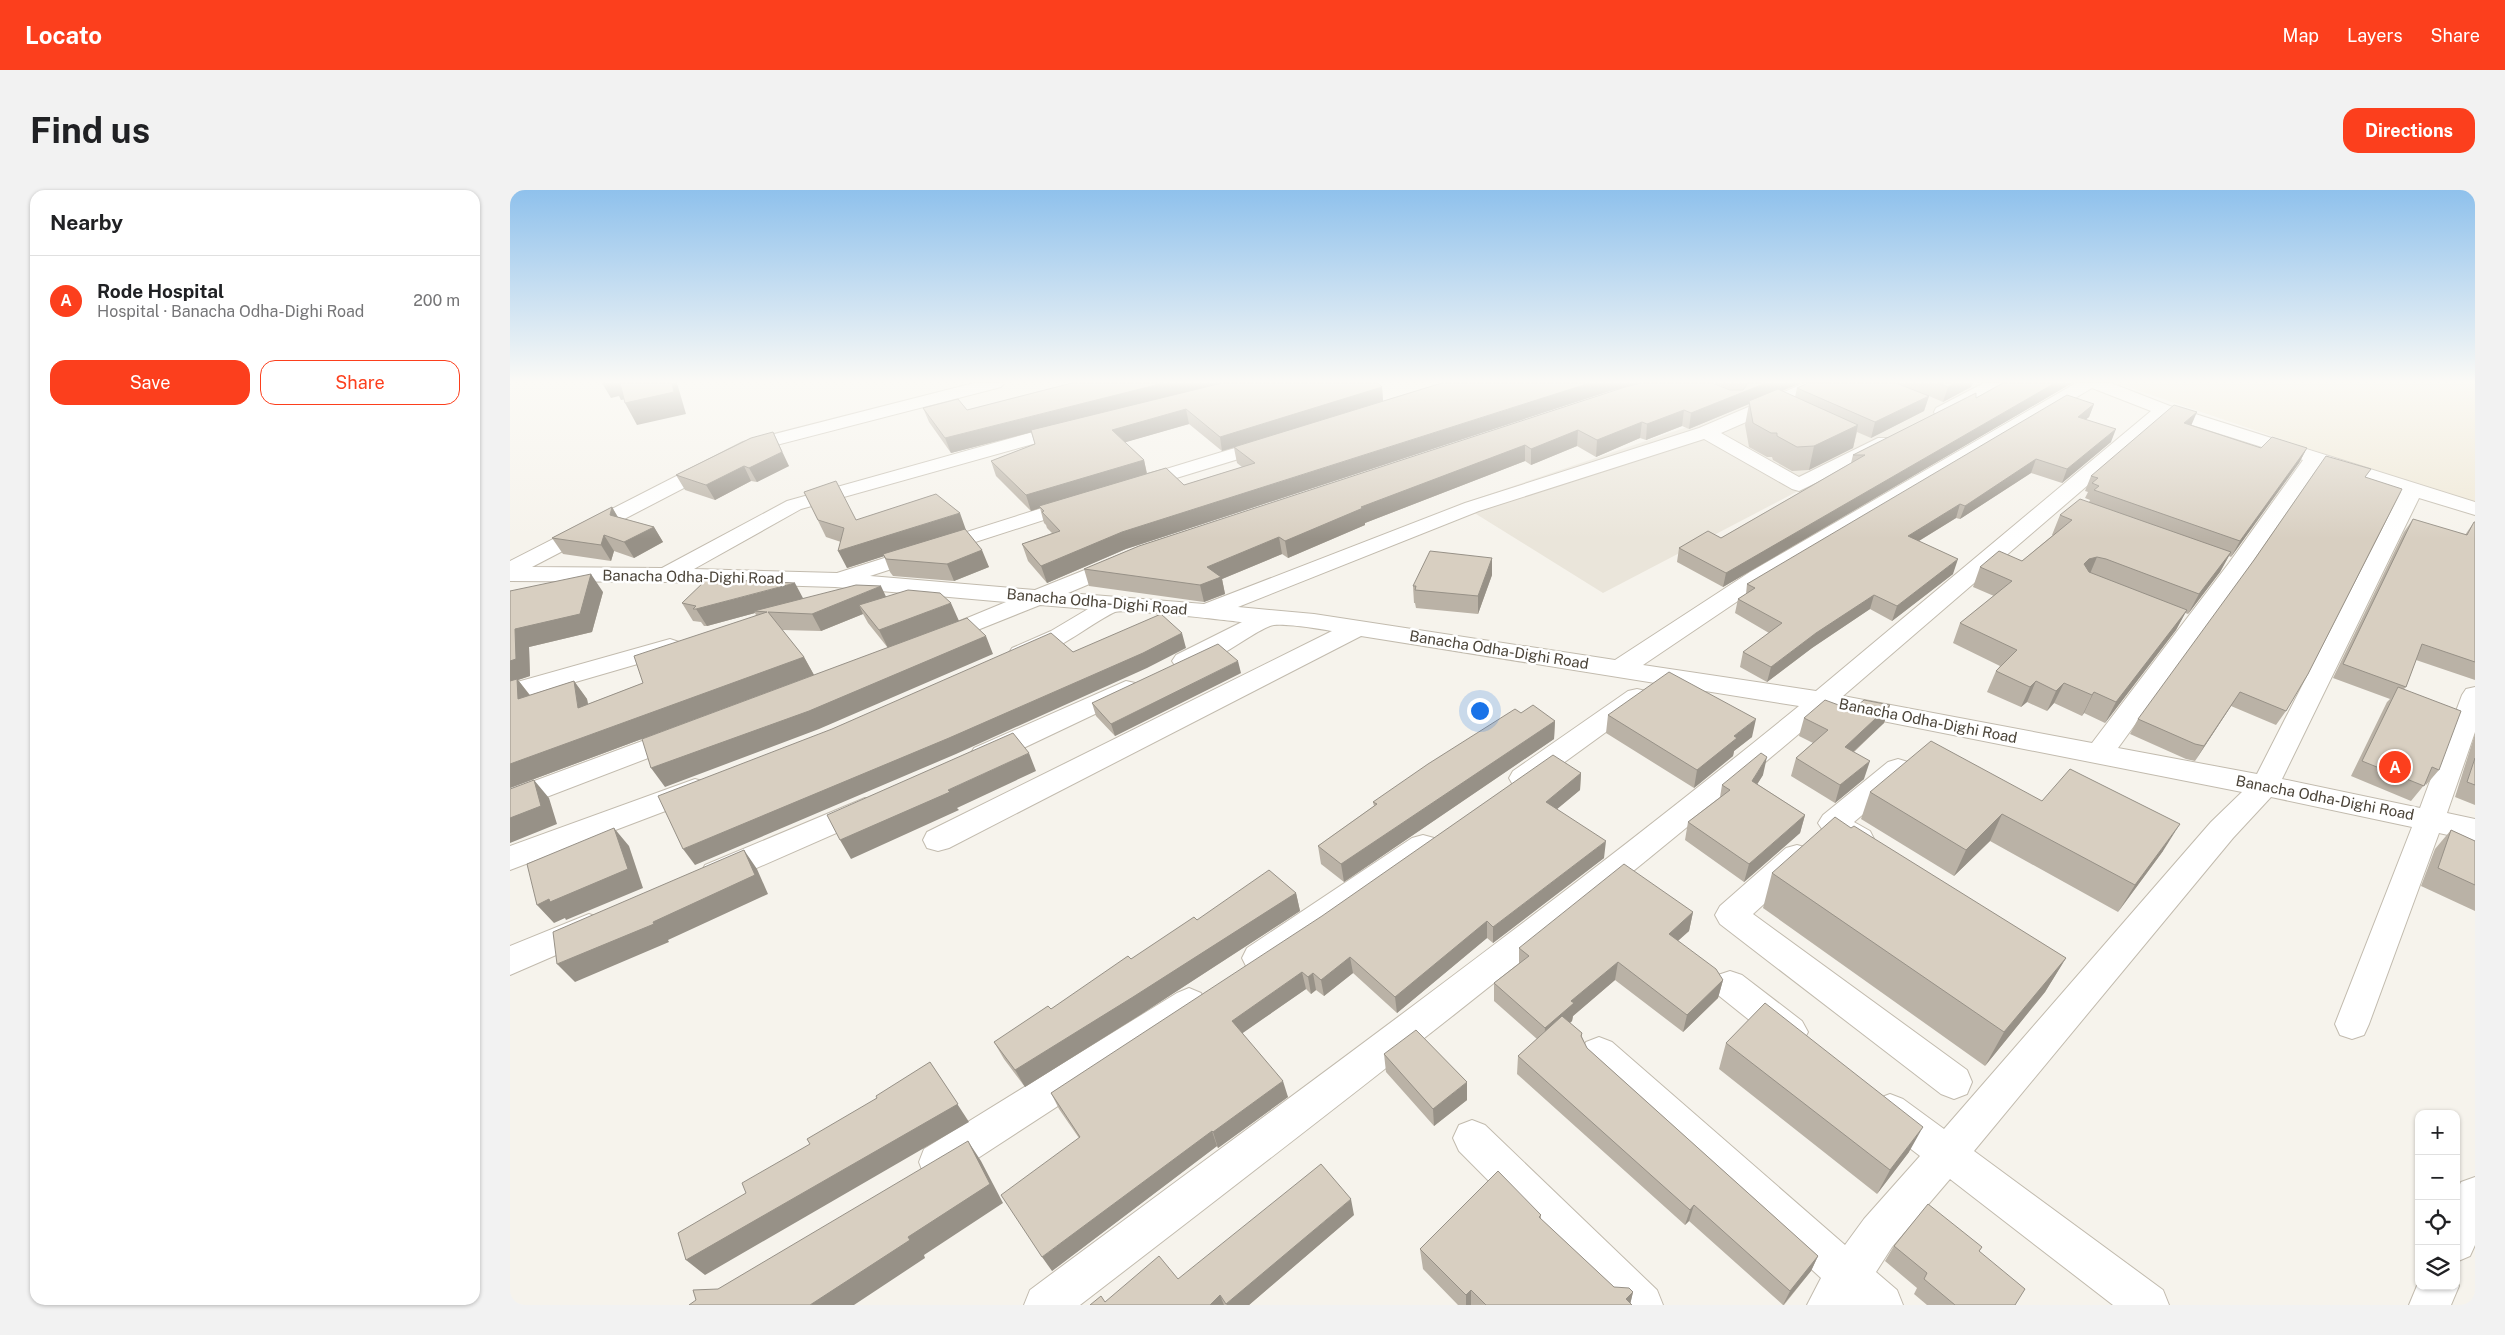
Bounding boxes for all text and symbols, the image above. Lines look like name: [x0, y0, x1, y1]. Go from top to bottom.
text: Locato: [25, 21, 102, 49]
text: Map: [2283, 25, 2319, 46]
text: Layers: [2347, 25, 2403, 46]
text: Share: [2431, 25, 2480, 46]
button: Directions: [2343, 108, 2475, 153]
text: Find us: [30, 110, 150, 151]
text: Nearby: [50, 210, 123, 235]
text: Rode Hospital: [97, 280, 224, 302]
text: A: [60, 291, 72, 310]
text: 200 m: [413, 291, 460, 310]
text: Hospital · Banacha Odha-Dighi Road: [97, 302, 364, 321]
button: Save: [50, 360, 250, 405]
button: Share: [260, 360, 460, 405]
street label: Banacha Odha-Dighi Road: [602, 566, 784, 587]
street label: Banacha Odha-Dighi Road: [1006, 585, 1188, 618]
street label: Banacha Odha-Dighi Road: [1408, 627, 1590, 672]
street label: Banacha Odha-Dighi Road: [1837, 695, 2019, 746]
your location: [1467, 698, 1493, 724]
pin: A: [2379, 748, 2411, 786]
street label: Banacha Odha-Dighi Road: [2234, 772, 2416, 823]
map controls: [2415, 1110, 2460, 1290]
button: +: [2415, 1110, 2460, 1155]
button: −: [2415, 1155, 2460, 1200]
button: locate: [2415, 1200, 2460, 1245]
button: layers: [2415, 1245, 2460, 1290]

